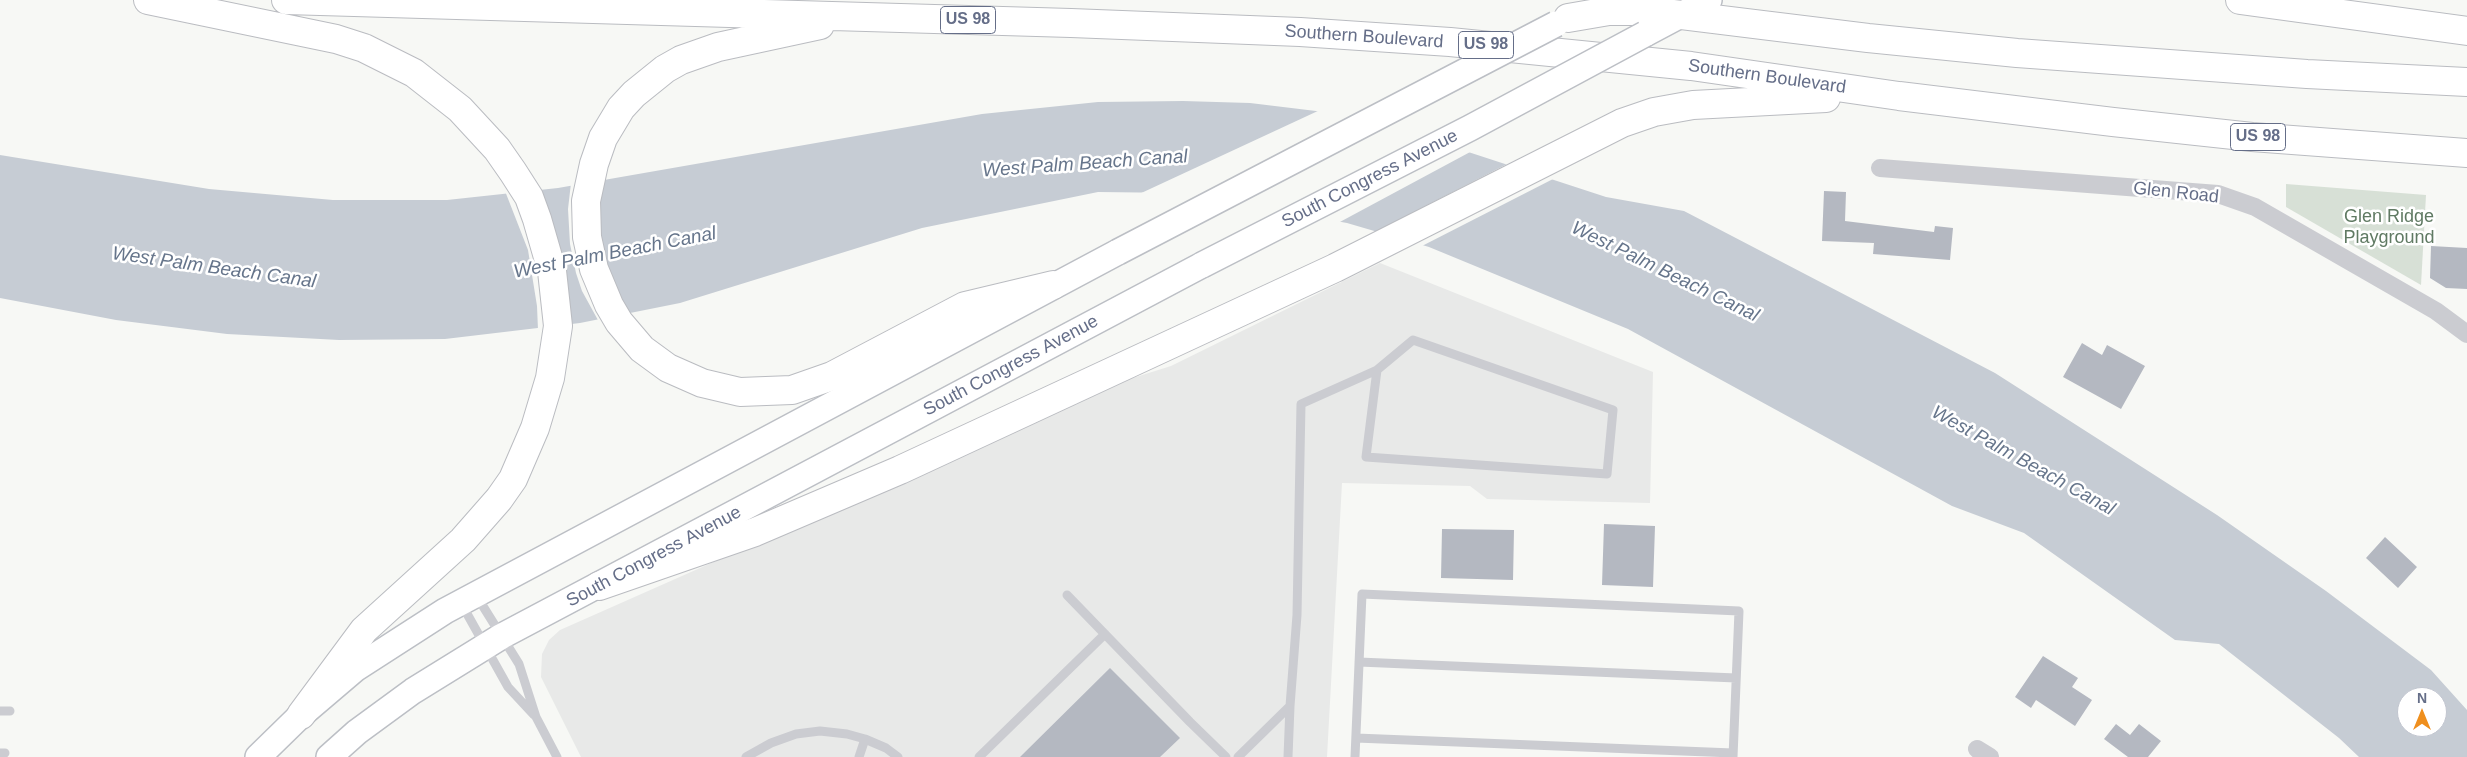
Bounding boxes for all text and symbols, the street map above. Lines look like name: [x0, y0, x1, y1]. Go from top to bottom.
road number: US 98: [940, 6, 996, 34]
street label: Southern Boulevard: [1284, 21, 1444, 53]
road number: US 98: [1458, 32, 1514, 58]
street label: Southern Boulevard: [1687, 55, 1847, 99]
road number: US 98: [2230, 124, 2286, 150]
street label: South Congress Avenue: [1278, 125, 1462, 233]
water label: West Palm Beach Canal: [982, 145, 1188, 183]
street label: Glen Road: [2132, 178, 2220, 208]
park label: Glen Ridge Playground: [2343, 206, 2435, 248]
water label: West Palm Beach Canal: [1568, 217, 1762, 327]
water label: West Palm Beach Canal: [512, 222, 718, 284]
water label: West Palm Beach Canal: [111, 242, 317, 294]
street label: South Congress Avenue: [920, 311, 1102, 421]
water label: West Palm Beach Canal: [1928, 401, 2118, 521]
street label: South Congress Avenue: [563, 502, 745, 612]
north arrow: [2397, 687, 2447, 737]
text: N: [2417, 690, 2427, 706]

